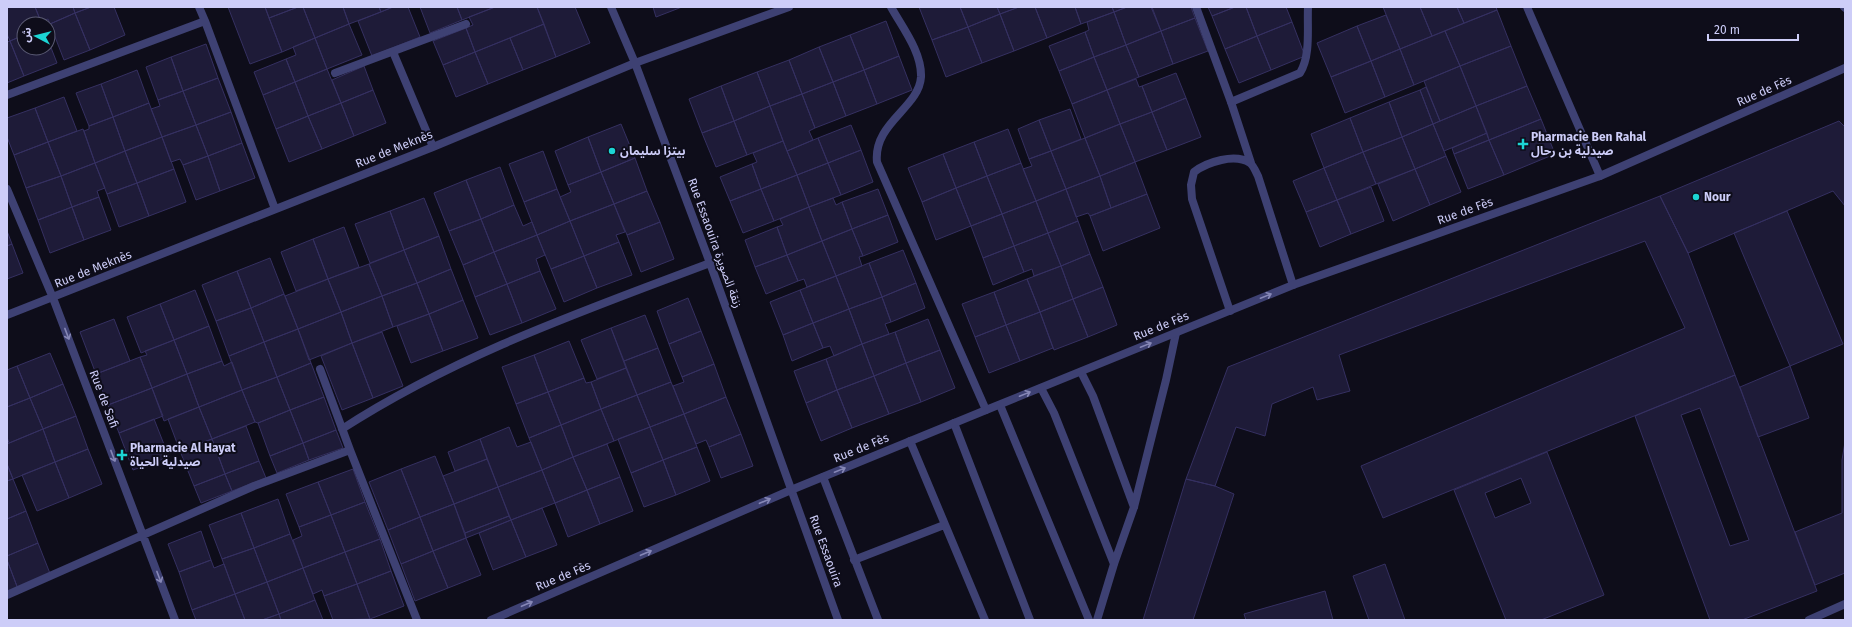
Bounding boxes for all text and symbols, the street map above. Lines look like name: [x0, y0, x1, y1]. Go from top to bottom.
north arrow: [16, 16, 56, 56]
scale bar: [1708, 16, 1798, 42]
text: 20 m: [1714, 23, 1740, 37]
text: ش: [19, 27, 34, 43]
street label: Rue de Fès: [1734, 73, 1794, 109]
street label: Rue de Meknès: [353, 127, 435, 171]
place label: Pharmacie Ben Rahal صيدلية بن رحال: [1531, 130, 1647, 158]
marker: Pharmacie Ben Rahal صيدلية بن رحال: [1518, 139, 1528, 149]
place label: بيتزا سليمان: [620, 144, 686, 158]
marker: بيتزا سليمان: [607, 146, 617, 156]
street label: Rue Essaouira زنقة الصويرة: [685, 176, 745, 310]
place label: Nour: [1704, 190, 1731, 204]
marker: Nour: [1691, 192, 1701, 202]
street label: Rue de Fès: [1435, 194, 1495, 228]
street label: Rue de Meknès: [52, 247, 134, 291]
one-way arrow: [1260, 292, 1272, 300]
street label: Rue de Fès: [1131, 308, 1191, 343]
one-way arrow: [64, 328, 71, 341]
one-way arrow: [1139, 341, 1151, 348]
street label: Rue de Safi: [87, 368, 121, 430]
one-way arrow: [1019, 390, 1031, 398]
street label: Rue de Fès: [831, 430, 891, 465]
place label: Pharmacie Al Hayat صيدلية الحياة: [130, 441, 236, 469]
one-way arrow: [109, 449, 117, 461]
marker: Pharmacie Al Hayat صيدلية الحياة: [117, 450, 127, 460]
one-way arrow: [834, 465, 846, 473]
one-way arrow: [759, 497, 771, 504]
street label: Rue Essaouira: [806, 513, 846, 589]
one-way arrow: [640, 548, 652, 556]
street label: Rue de Fès: [533, 558, 593, 594]
one-way arrow: [155, 571, 163, 583]
one-way arrow: [521, 600, 533, 608]

